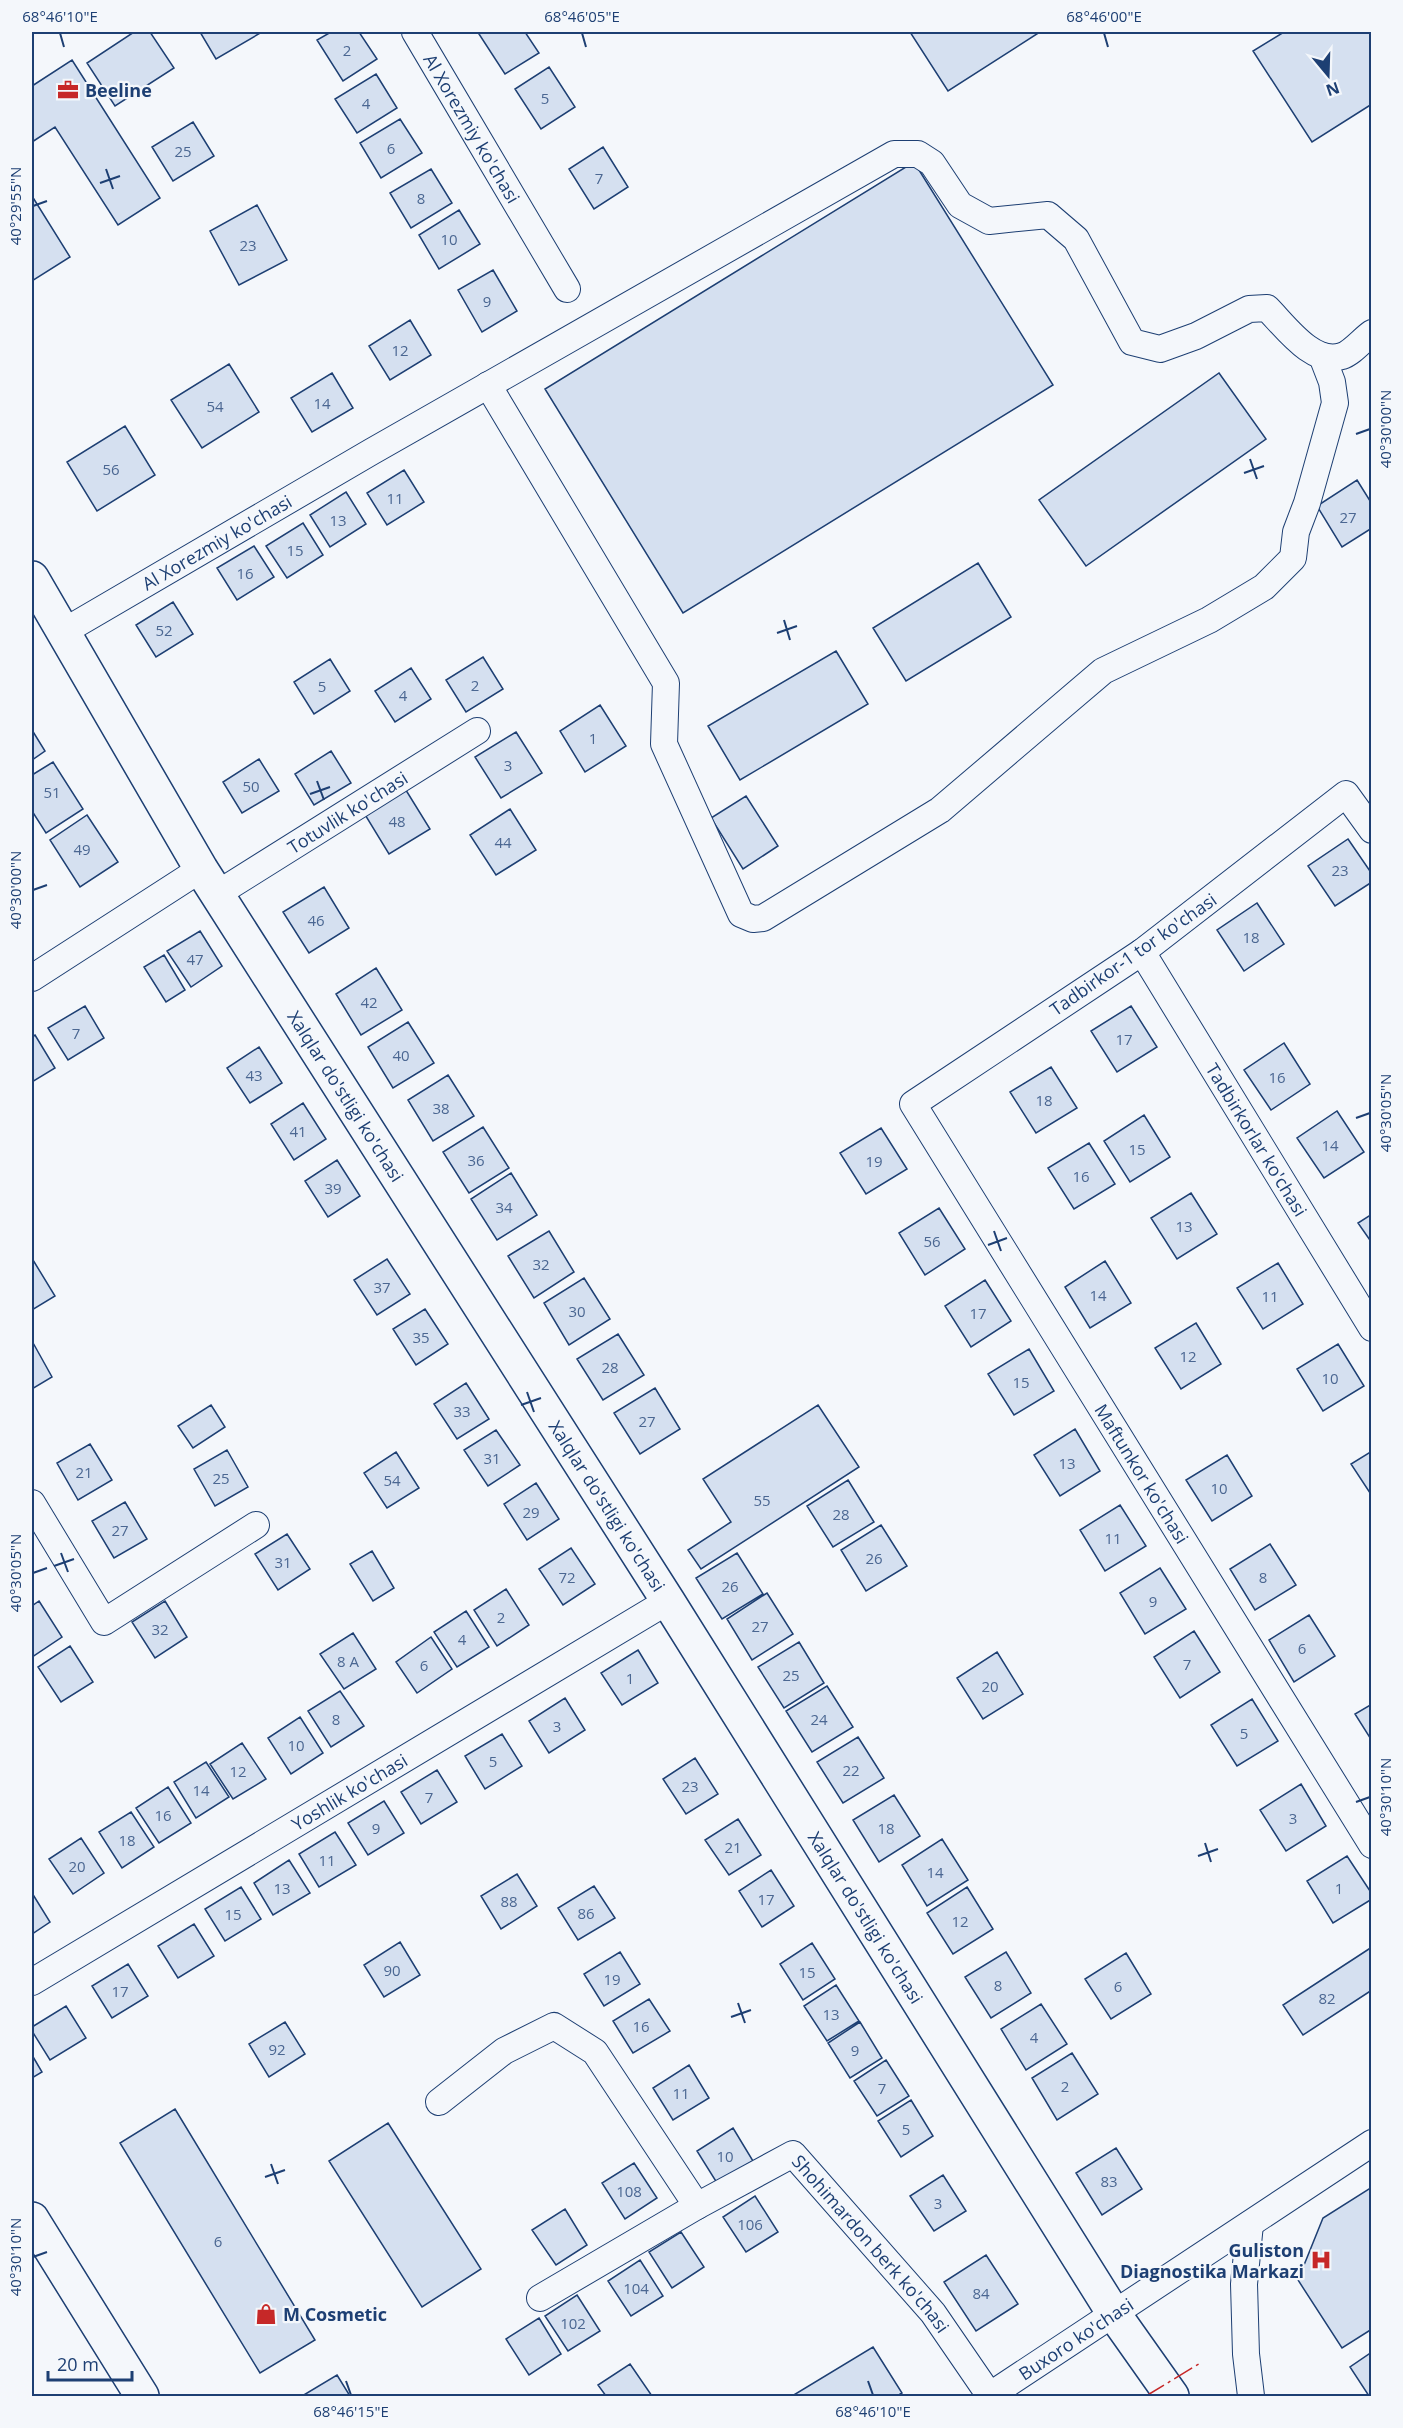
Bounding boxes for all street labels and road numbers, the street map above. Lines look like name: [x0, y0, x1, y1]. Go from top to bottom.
street label: Al Xorezmiy ko'chasi: [418, 49, 526, 208]
street label: Al Xorezmiy ko'chasi: [137, 489, 296, 595]
street label: Totuvlik ko'chasi: [283, 766, 412, 859]
street label: Tadbirkor-1 tor ko'chasi: [1045, 887, 1221, 1021]
street label: Xalqlar do'stligi ko'chasi: [282, 1006, 409, 1186]
street label: Tadbirkorlar ko'chasi: [1201, 1059, 1313, 1221]
street label: Maftunkor ko'chasi: [1090, 1399, 1194, 1548]
street label: Xalqlar do'stligi ko'chasi: [544, 1416, 671, 1596]
street label: Yoshlik ko'chasi: [287, 1748, 412, 1836]
street label: Xalqlar do'stligi ko'chasi: [803, 1827, 929, 2008]
street label: Shohimardon berk ko'chasi: [787, 2149, 955, 2337]
street label: Buxoro ko'chasi: [1014, 2292, 1138, 2385]

